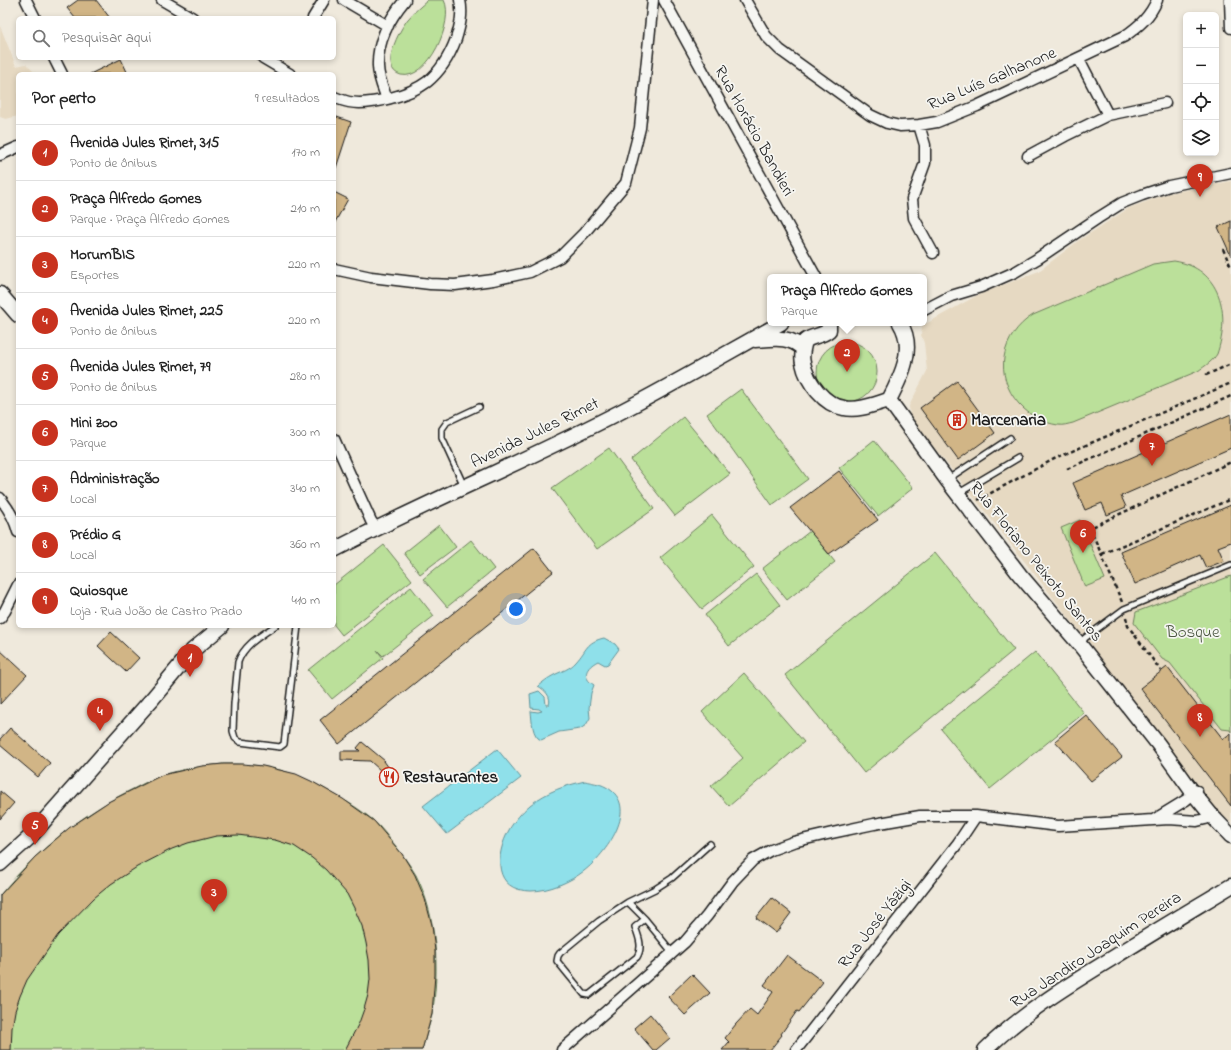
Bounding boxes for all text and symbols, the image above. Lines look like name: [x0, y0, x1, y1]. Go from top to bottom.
map controls: [1183, 12, 1219, 156]
button: +: [1183, 12, 1219, 48]
search box: [16, 16, 336, 60]
icon: search: [30, 27, 52, 49]
text: Pesquisar aqui: [62, 27, 151, 49]
street label: Rua Luís Galhanone: [924, 40, 1061, 117]
button: −: [1183, 48, 1219, 84]
street label: Rua Horácio Bandieri: [708, 61, 800, 201]
button: locate: [1183, 84, 1219, 120]
text: Por perto: [32, 86, 96, 111]
text: 9 resultados: [255, 89, 320, 108]
button: layers: [1183, 120, 1219, 156]
text: Avenida Jules Rimet, 315: [70, 132, 219, 154]
text: 1: [43, 143, 47, 162]
text: 170 m: [292, 143, 320, 162]
text: Ponto de ônibus: [70, 154, 157, 173]
pin: 9: [1187, 164, 1213, 197]
text: Praça Alfredo Gomes: [70, 188, 202, 210]
text: 2: [42, 199, 48, 218]
text: 210 m: [290, 199, 320, 218]
text: Parque · Praça Alfredo Gomes: [70, 210, 230, 229]
text: MorumBIS: [70, 244, 135, 266]
text: 3: [42, 255, 48, 274]
text: 220 m: [288, 255, 320, 274]
text: Esportes: [70, 266, 119, 285]
popup: [767, 274, 927, 326]
text: Praça Alfredo Gomes: [781, 280, 913, 302]
text: Avenida Jules Rimet, 225: [70, 300, 223, 322]
text: Parque: [781, 302, 818, 321]
text: 4: [42, 311, 48, 330]
text: 220 m: [288, 311, 320, 330]
text: Ponto de ônibus: [70, 322, 157, 341]
pin: 2: [834, 339, 860, 372]
text: Avenida Jules Rimet, 79: [70, 356, 210, 378]
text: 5: [41, 367, 49, 386]
text: 280 m: [290, 367, 320, 386]
text: Ponto de ônibus: [70, 378, 157, 397]
street label: Avenida Jules Rimet: [467, 391, 604, 475]
place label: Marcenaria: [971, 408, 1046, 433]
building icon: Marcenaria: [946, 409, 968, 431]
text: Mini zoo: [70, 412, 118, 434]
text: 6: [42, 423, 48, 442]
text: 300 m: [290, 423, 320, 442]
pin: 7: [1139, 433, 1165, 466]
text: Parque: [70, 434, 106, 453]
text: Administração: [70, 468, 160, 490]
street label: Rua Floriano Peixoto Santos: [963, 476, 1109, 648]
text: 7: [42, 479, 48, 498]
text: 340 m: [290, 479, 320, 498]
text: Local: [70, 490, 97, 509]
pin: 6: [1070, 520, 1096, 553]
text: Prédio G: [70, 524, 121, 546]
text: 8: [43, 535, 47, 554]
text: 360 m: [290, 535, 320, 554]
text: Local: [70, 546, 97, 565]
text: Quiosque: [70, 580, 128, 602]
text: 9: [43, 591, 47, 610]
text: 410 m: [292, 591, 320, 610]
your location: [506, 599, 526, 619]
text: Loja · Rua João de Castro Prado: [70, 602, 242, 621]
park label: Bosque: [1165, 620, 1220, 645]
pin: 1: [177, 644, 203, 677]
pin: 4: [87, 698, 113, 731]
pin: 8: [1187, 704, 1213, 737]
place label: Restaurantes: [403, 765, 498, 790]
restaurant icon: Restaurantes: [378, 766, 400, 788]
pin: 5: [22, 812, 48, 845]
street label: Rua José Yázigi: [832, 874, 920, 975]
pin: 3: [201, 879, 227, 912]
street label: Rua Jandiro Joaquim Pereira: [1005, 885, 1187, 1015]

